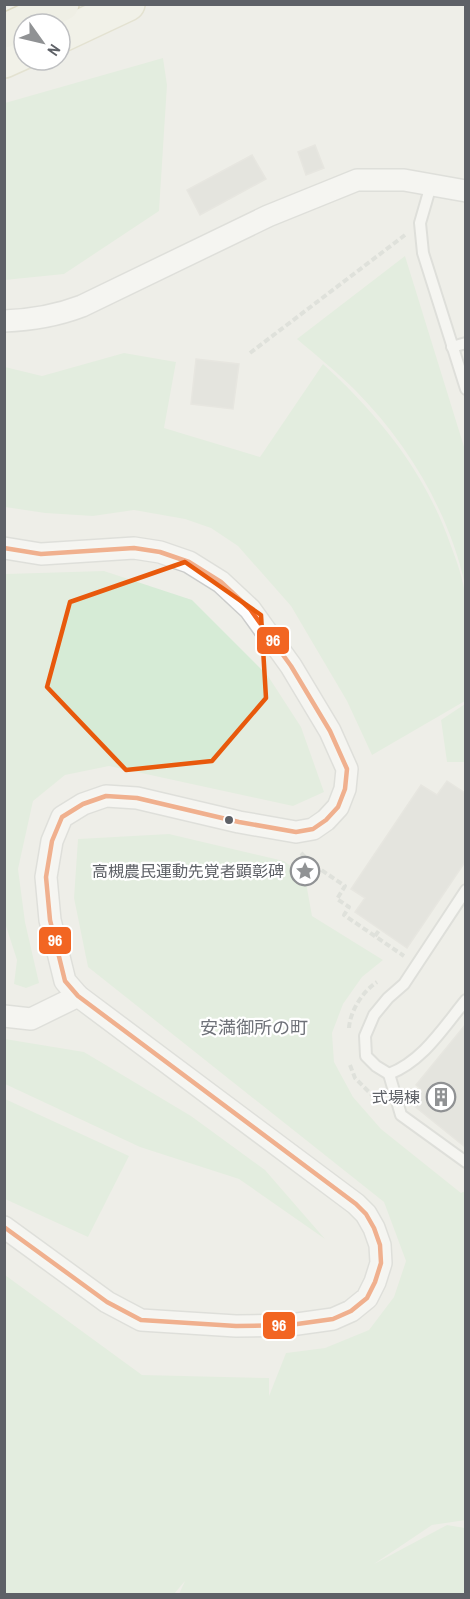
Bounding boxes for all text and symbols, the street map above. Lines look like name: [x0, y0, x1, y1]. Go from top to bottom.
north arrow: [12, 12, 72, 72]
text: N: [43, 40, 66, 60]
line badge: 96: [256, 626, 290, 655]
text: 96: [266, 629, 280, 651]
unlabelled marker: [223, 814, 235, 826]
place icon: 高槻農民運動先覚者顕彰碑: [289, 855, 321, 887]
place label: 高槻農民運動先覚者顕彰碑: [92, 860, 284, 882]
line badge: 96: [38, 926, 72, 955]
text: 96: [48, 929, 62, 951]
district label: 安満御所の町: [200, 1015, 308, 1040]
building icon: 式場棟: [425, 1081, 457, 1113]
place label: 式場棟: [372, 1086, 420, 1108]
line badge: 96: [262, 1311, 296, 1340]
text: 96: [272, 1314, 286, 1336]

